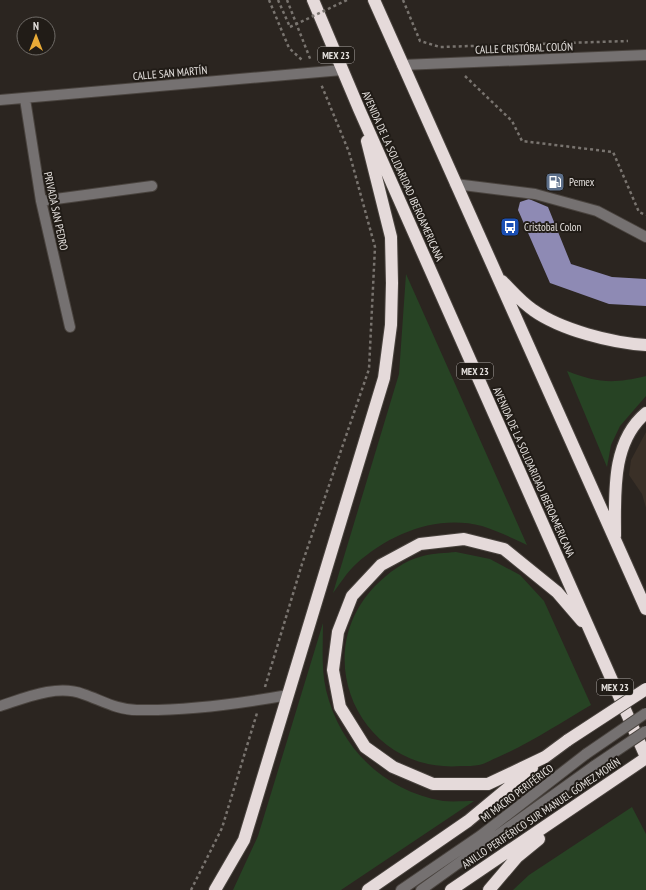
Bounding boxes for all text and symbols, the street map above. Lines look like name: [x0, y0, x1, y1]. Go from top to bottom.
north arrow: [16, 16, 56, 56]
text: N: [33, 19, 39, 33]
street label: CALLE CRISTÓBAL COLÓN: [475, 39, 573, 57]
road number: MEX 23: [318, 47, 354, 63]
street label: CALLE SAN MARTÍN: [132, 63, 208, 83]
street label: AVENIDA DE LA SOLIDARIDAD IBEROAMERICANA: [359, 89, 447, 264]
street label: PRIVADA SAN PEDRO: [41, 170, 71, 252]
fuel station icon: Pemex: [544, 171, 566, 193]
place label: Pemex: [569, 175, 595, 189]
bus stop icon: Cristobal Colon: [499, 216, 521, 238]
place label: Cristobal Colon: [524, 220, 582, 234]
road number: MEX 23: [457, 363, 493, 379]
street label: AVENIDA DE LA SOLIDARIDAD IBEROAMERICANA: [490, 385, 578, 560]
road number: MEX 23: [597, 679, 633, 695]
street label: ANILLO PERIFÉRICO SUR MANUEL GÓMEZ MORÍN: [459, 755, 623, 871]
street label: MI MACRO PERIFÉRICO: [478, 761, 556, 825]

